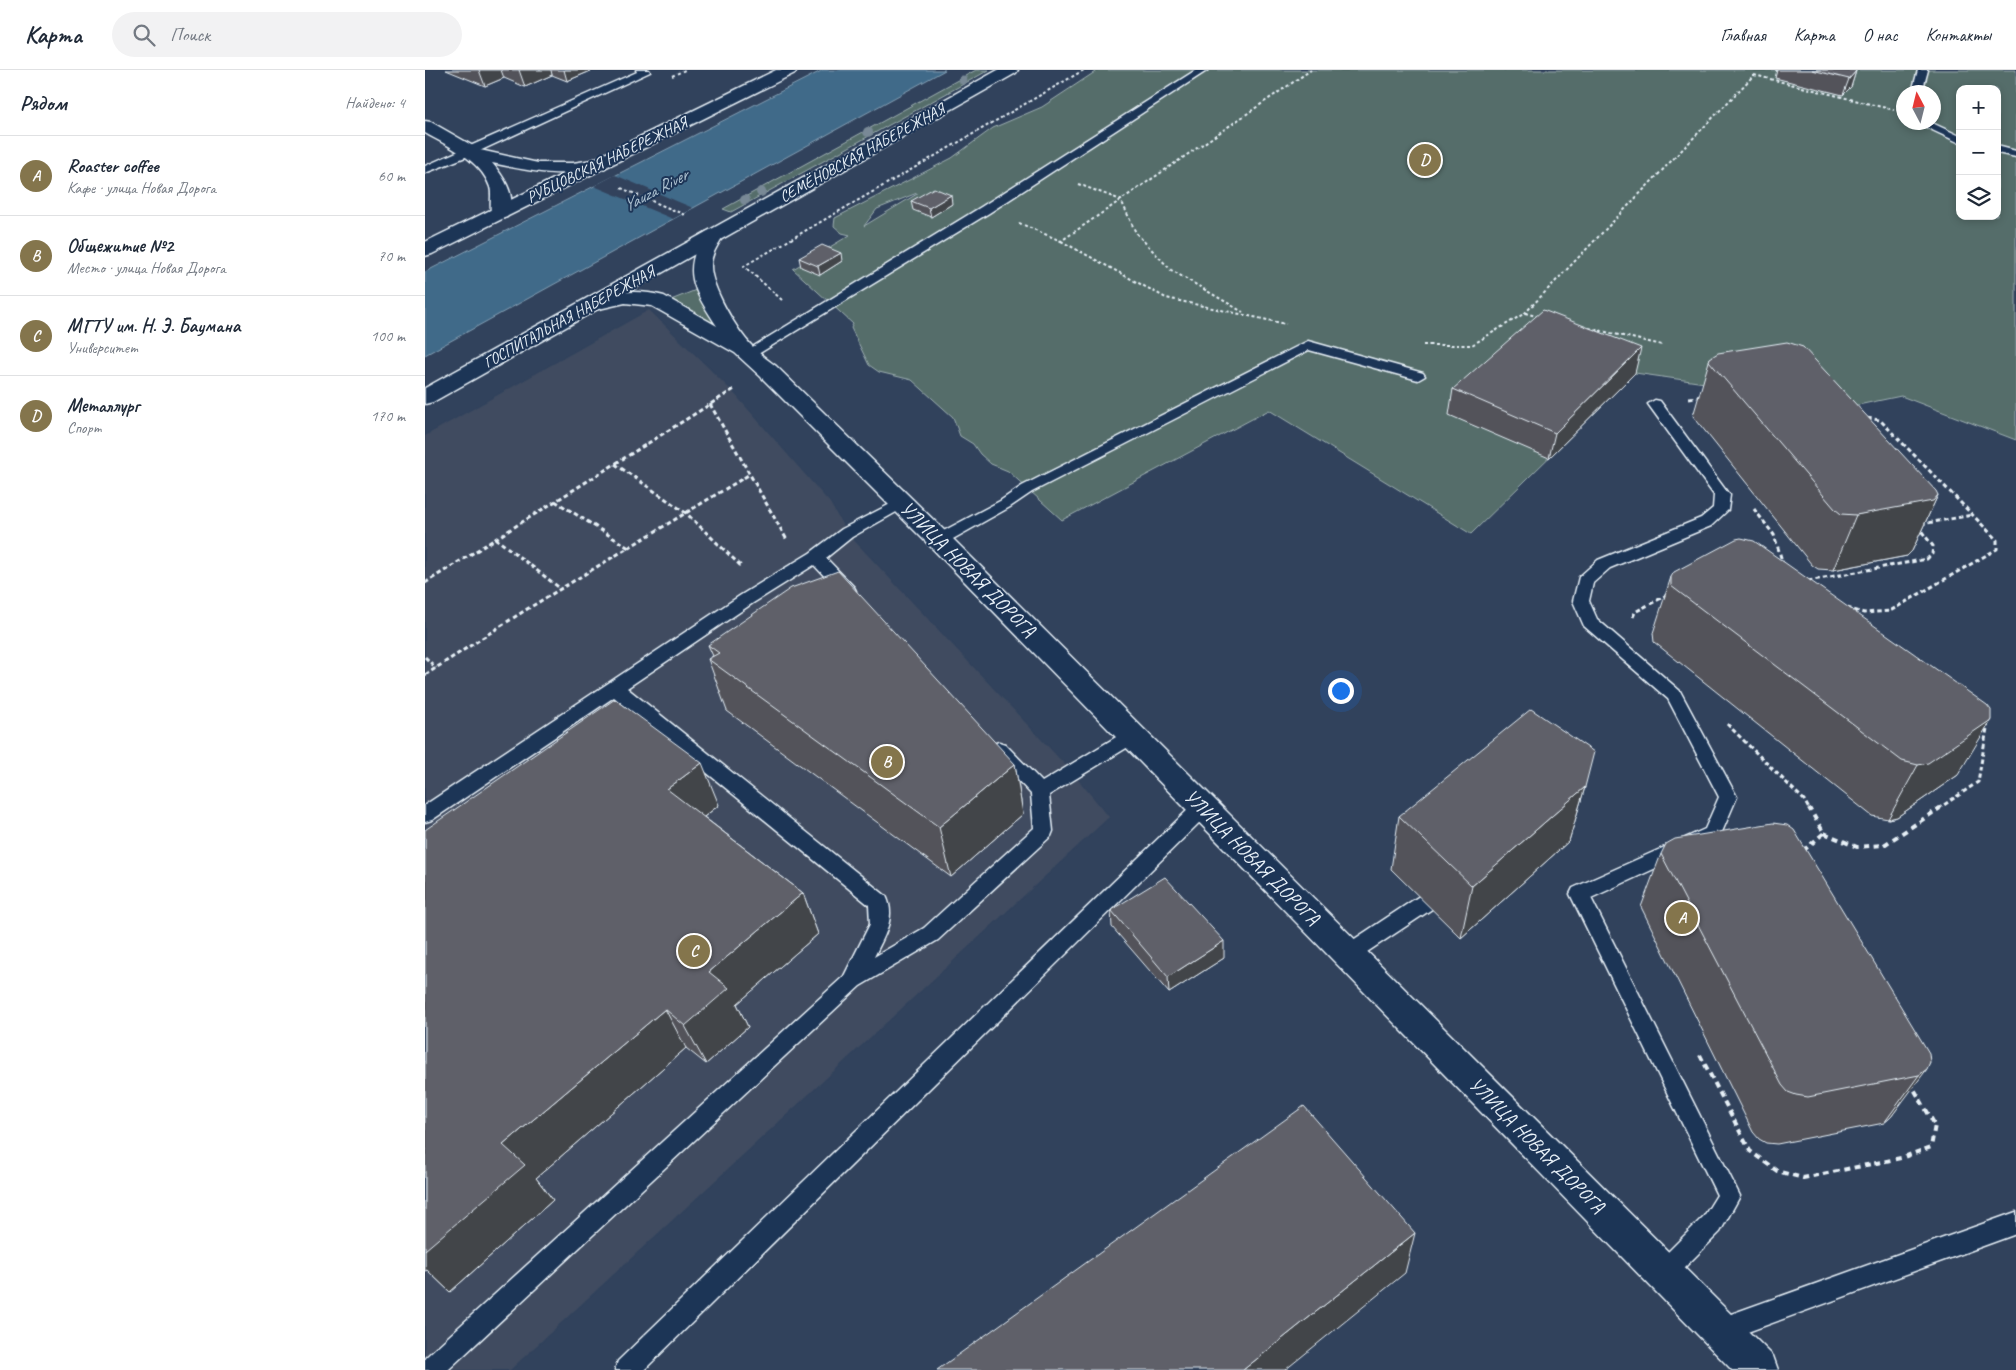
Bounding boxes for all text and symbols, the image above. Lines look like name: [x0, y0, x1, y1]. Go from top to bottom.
search box: [112, 12, 462, 57]
text: Карта: [25, 20, 82, 50]
icon: search: [130, 21, 158, 49]
text: Поиск: [170, 23, 210, 47]
text: Главная: [1721, 24, 1766, 46]
text: Карта: [1794, 24, 1835, 46]
text: О нас: [1863, 24, 1898, 46]
text: Контакты: [1926, 24, 1991, 46]
north arrow: [1896, 85, 1941, 130]
map controls: [1956, 85, 2001, 220]
button: +: [1956, 85, 2001, 130]
text: Рядом: [20, 90, 67, 116]
text: Найдено: 4: [345, 93, 405, 113]
street label: СЕМЁНОВСКАЯ НАБЕРЕЖНАЯ: [776, 98, 951, 207]
street label: РУБЦОВСКАЯ НАБЕРЕЖНАЯ: [524, 111, 693, 208]
button: −: [1956, 130, 2001, 175]
pin: D: [1409, 141, 1441, 179]
text: Roaster coffee: [67, 154, 159, 178]
water label: Yauza River: [619, 162, 694, 216]
text: A: [32, 166, 40, 186]
text: 60 m: [378, 166, 405, 186]
button: layers: [1956, 175, 2001, 220]
text: Кафе · улица Новая Дорога: [67, 178, 216, 198]
text: Общежитие №2: [67, 234, 173, 258]
text: B: [32, 246, 40, 266]
text: 70 m: [378, 246, 405, 266]
text: Место · улица Новая Дорога: [67, 258, 225, 278]
street label: ГОСПИТАЛЬНАЯ НАБЕРЕЖНАЯ: [480, 261, 660, 372]
text: МГТУ им. Н. Э. Баумана: [67, 314, 240, 338]
text: C: [32, 326, 40, 346]
text: 100 m: [371, 326, 405, 346]
text: Университет: [67, 338, 138, 358]
text: Металлург: [67, 394, 139, 418]
text: D: [31, 406, 41, 426]
text: 170 m: [371, 406, 405, 426]
text: Спорт: [67, 418, 102, 438]
street label: УЛИЦА НОВАЯ ДОРОГА: [895, 496, 1042, 643]
your location: [1328, 678, 1354, 704]
pin: B: [871, 743, 903, 781]
street label: УЛИЦА НОВАЯ ДОРОГА: [1179, 784, 1326, 931]
pin: A: [1666, 899, 1698, 937]
pin: C: [678, 932, 710, 970]
street label: УЛИЦА НОВАЯ ДОРОГА: [1464, 1072, 1611, 1219]

